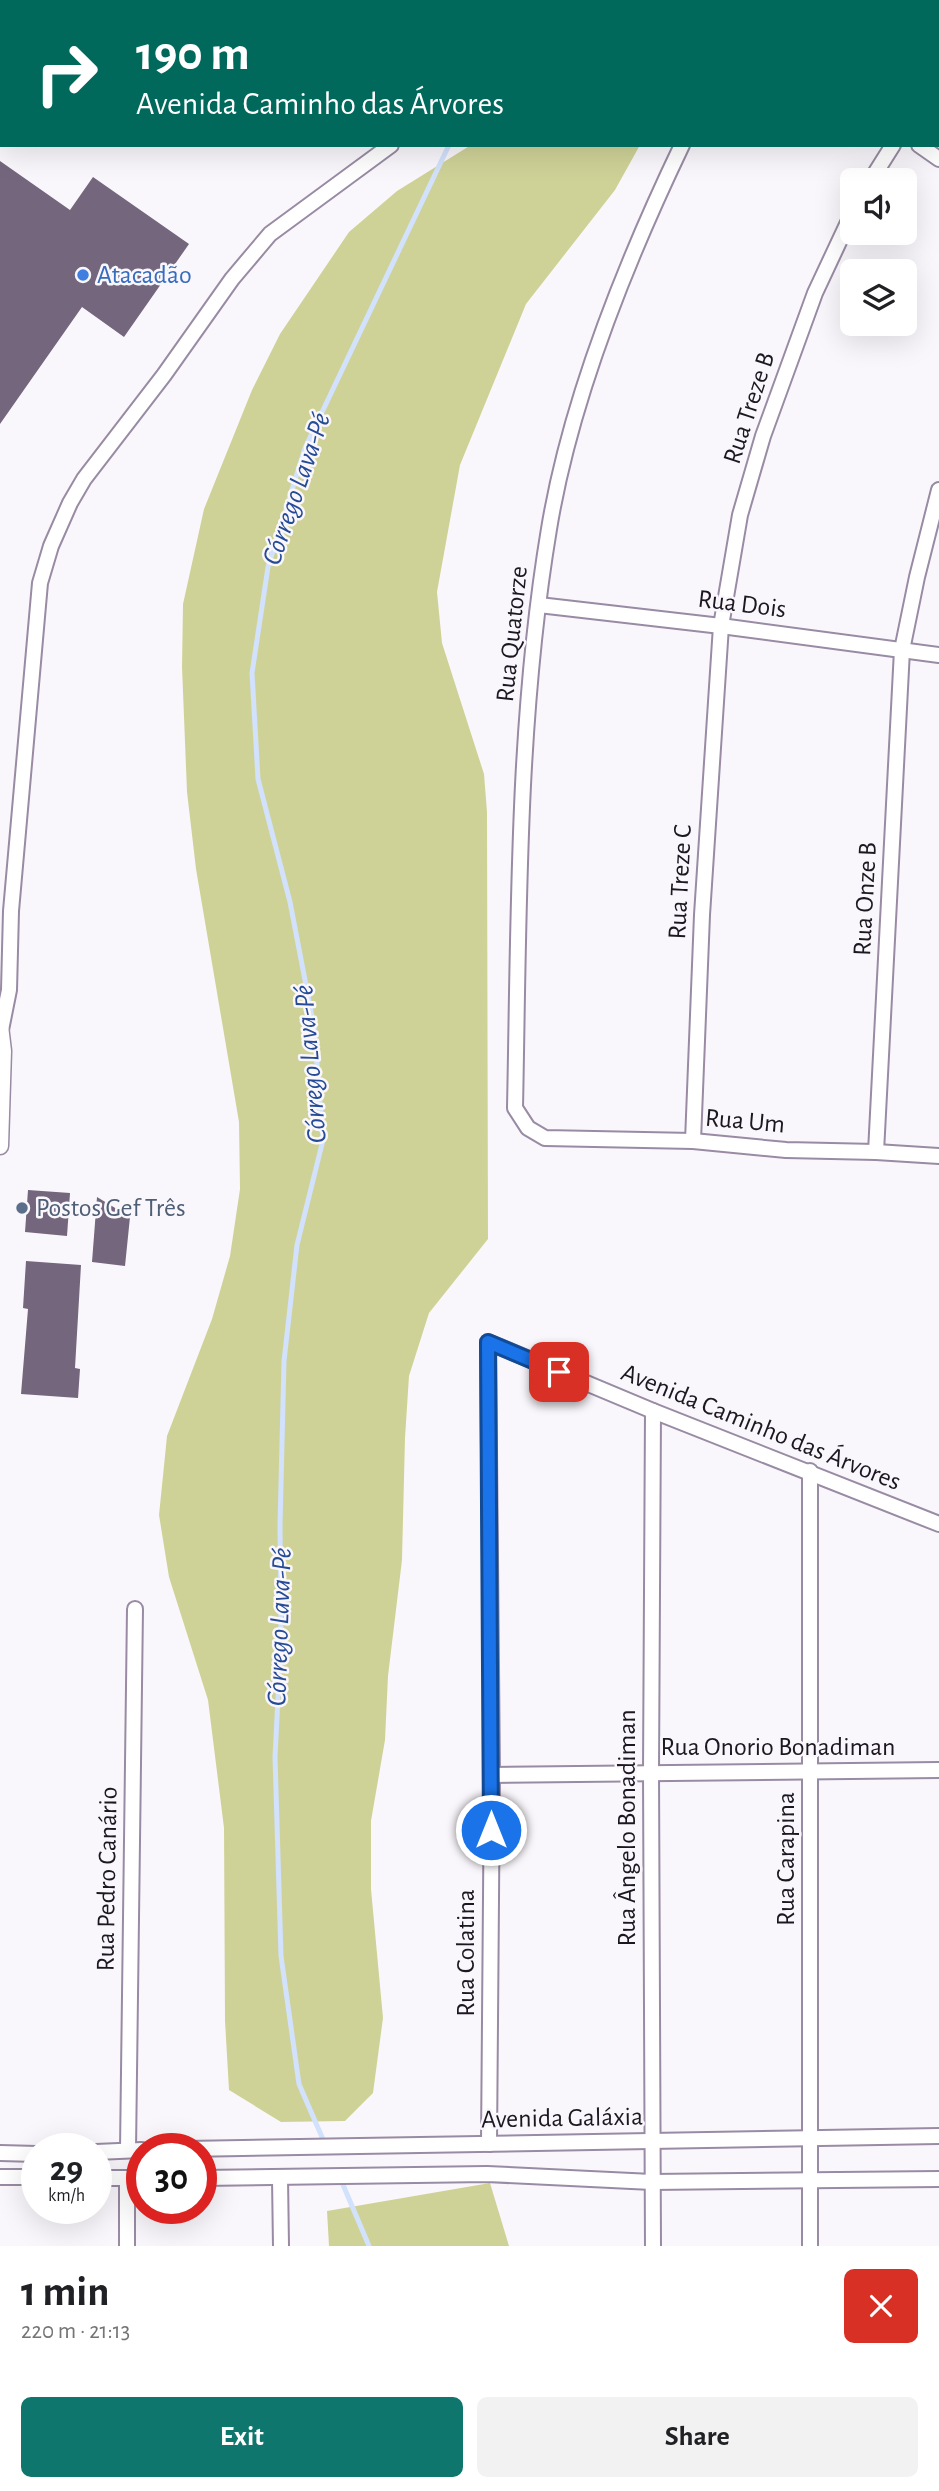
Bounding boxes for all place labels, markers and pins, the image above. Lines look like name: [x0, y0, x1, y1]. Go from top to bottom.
place label: Atacadão: [97, 262, 192, 288]
marker: Atacadão: [75, 267, 91, 283]
place label: Postos Gef Três: [36, 1195, 186, 1221]
marker: Postos Gef Três: [14, 1200, 30, 1216]
pin: [529, 1342, 589, 1402]

